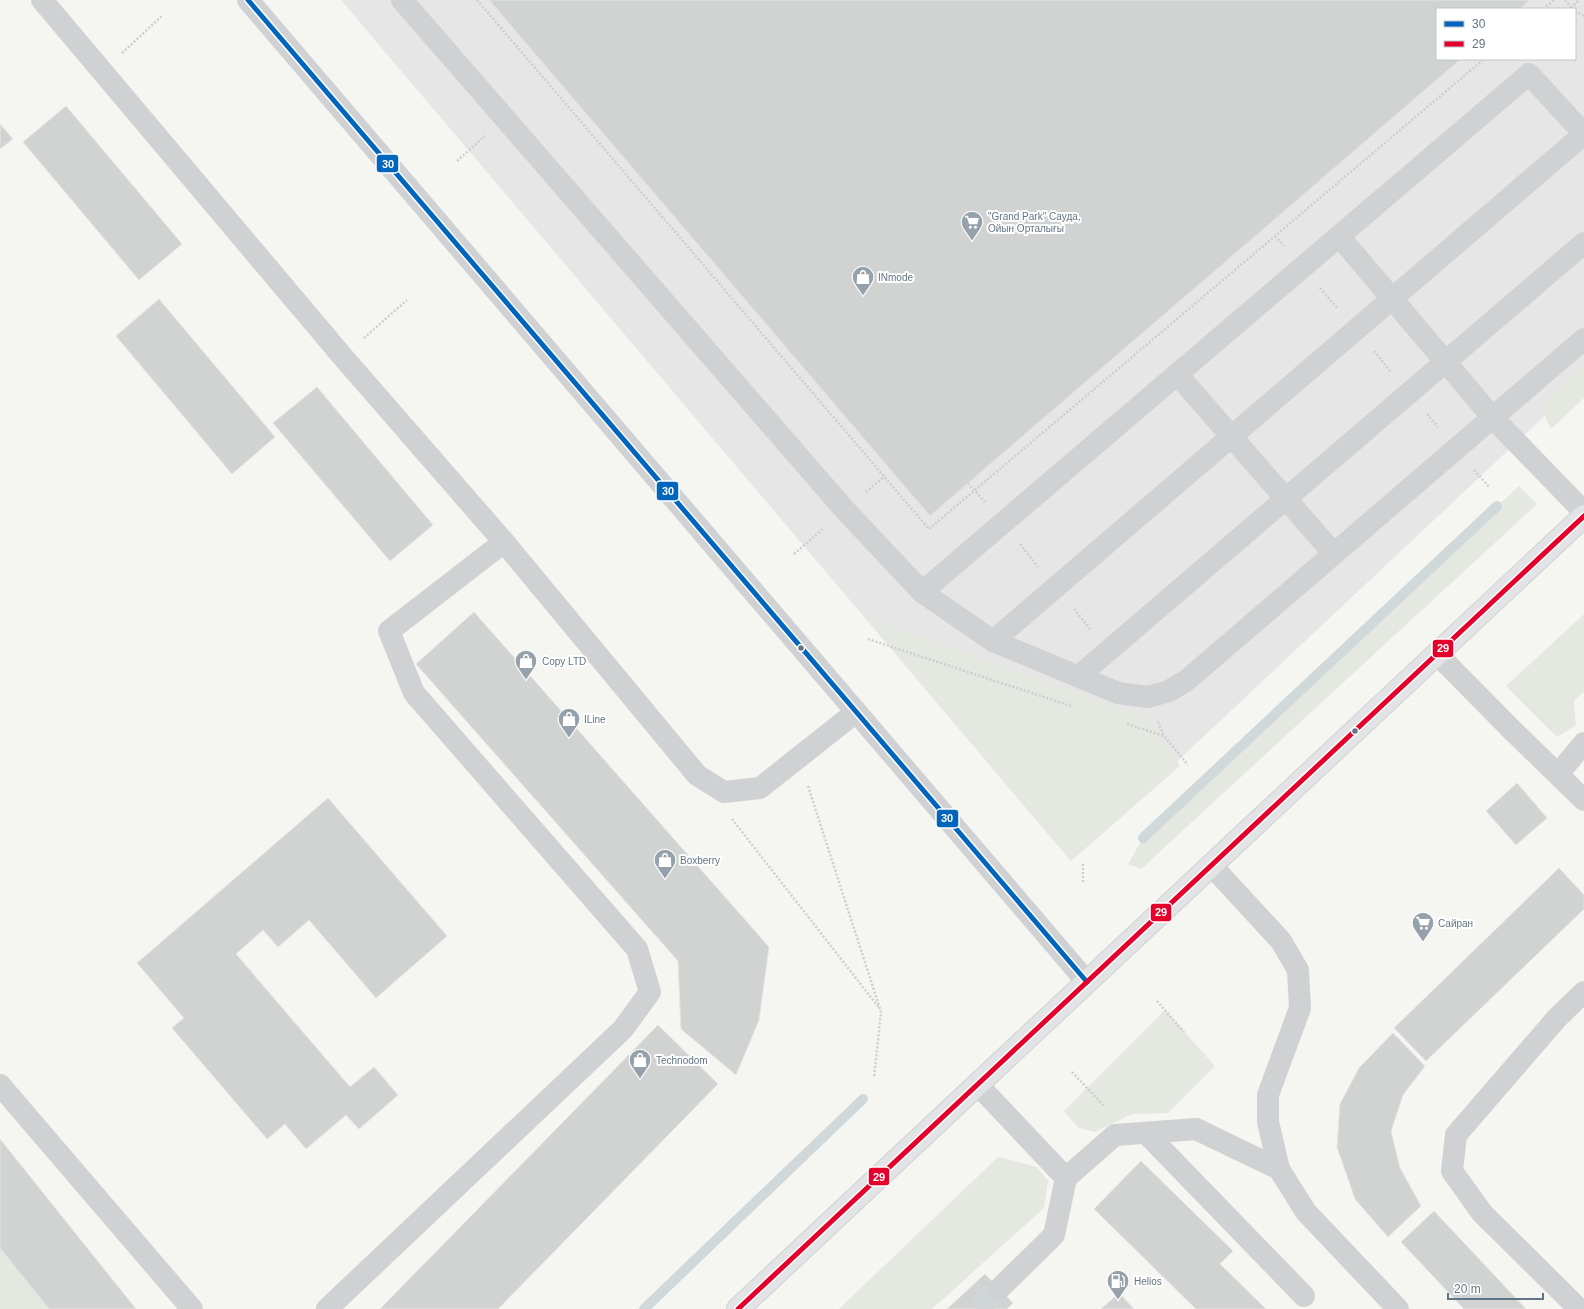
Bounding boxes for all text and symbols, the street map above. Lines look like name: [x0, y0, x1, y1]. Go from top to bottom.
legend: [1436, 8, 1576, 60]
text: 30: [1472, 17, 1486, 31]
text: 29: [1472, 37, 1486, 51]
line badge: 30: [376, 154, 399, 173]
text: 30: [382, 158, 394, 170]
supermarket icon: "Grand Park" Сауда, Ойын Орталығы: [959, 209, 985, 242]
place label: "Grand Park" Сауда, Ойын Орталығы: [988, 211, 1081, 234]
shop icon: INmode: [850, 264, 876, 297]
place label: INmode: [878, 272, 913, 283]
line badge: 30: [656, 481, 679, 501]
text: 30: [662, 485, 674, 497]
line badge: 29: [1432, 639, 1454, 658]
text: 29: [1437, 642, 1449, 654]
unlabelled marker: [796, 643, 806, 653]
shop icon: Copy LTD: [513, 648, 539, 681]
place label: Copy LTD: [542, 656, 586, 667]
shop icon: ILine: [556, 706, 582, 739]
place label: ILine: [584, 714, 606, 725]
unlabelled marker: [1350, 726, 1360, 736]
line badge: 30: [936, 809, 959, 828]
text: 30: [941, 812, 953, 824]
shop icon: Boxberry: [652, 847, 678, 880]
place label: Boxberry: [680, 855, 720, 866]
line badge: 29: [1150, 903, 1172, 922]
text: 29: [1155, 906, 1167, 918]
supermarket icon: Сайран: [1410, 910, 1436, 943]
place label: Сайран: [1438, 918, 1473, 929]
shop icon: Technodom: [627, 1047, 653, 1080]
place label: Technodom: [656, 1055, 708, 1066]
line badge: 29: [868, 1167, 890, 1186]
text: 29: [873, 1171, 885, 1183]
fuel station icon: Helios: [1105, 1268, 1131, 1301]
scale bar: [1448, 1275, 1543, 1301]
place label: Helios: [1134, 1276, 1162, 1287]
text: 20 m: [1454, 1282, 1481, 1296]

